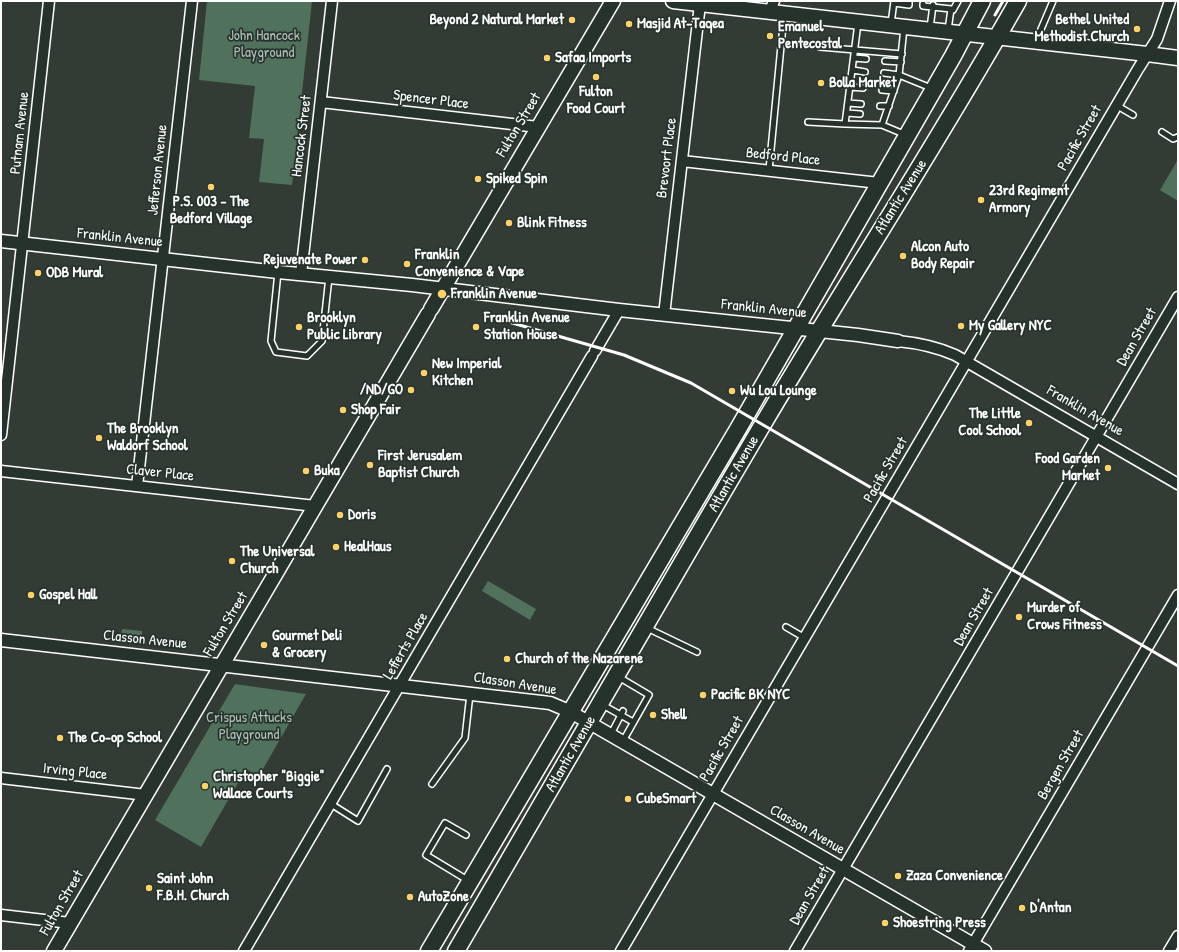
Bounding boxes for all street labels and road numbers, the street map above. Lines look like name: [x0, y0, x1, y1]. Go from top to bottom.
street label: Spencer Place: [392, 86, 470, 114]
street label: Fulton Street: [493, 90, 545, 160]
street label: Putnam Avenue: [7, 91, 33, 175]
street label: Hancock Street: [288, 94, 316, 178]
street label: Pacific Street: [1054, 102, 1106, 174]
street label: Brevoort Place: [653, 117, 681, 199]
street label: Jefferson Avenue: [144, 124, 172, 216]
street label: Bedford Place: [745, 144, 821, 170]
street label: Atlantic Avenue: [871, 156, 931, 238]
street label: Franklin Avenue: [76, 225, 164, 251]
street label: Franklin Avenue: [720, 296, 808, 322]
street label: Dean Street: [1113, 305, 1161, 369]
street label: Franklin Avenue: [1043, 382, 1127, 440]
street label: Atlantic Avenue: [705, 433, 763, 515]
street label: Pacific Street: [860, 434, 912, 506]
street label: Claver Place: [125, 460, 195, 486]
street label: Dean Street: [950, 585, 998, 649]
street label: Fulton Street: [200, 589, 252, 659]
street label: Lefferts Place: [380, 609, 432, 683]
street label: Classon Avenue: [102, 627, 188, 653]
street label: Classon Avenue: [472, 669, 558, 699]
street label: Atlantic Avenue: [542, 713, 600, 795]
street label: Pacific Street: [696, 713, 748, 785]
street label: Bergen Street: [1034, 727, 1088, 803]
street label: Irving Place: [42, 760, 108, 784]
street label: Classon Avenue: [766, 801, 848, 859]
street label: Dean Street: [786, 864, 834, 928]
street label: Fulton Street: [36, 867, 88, 939]

